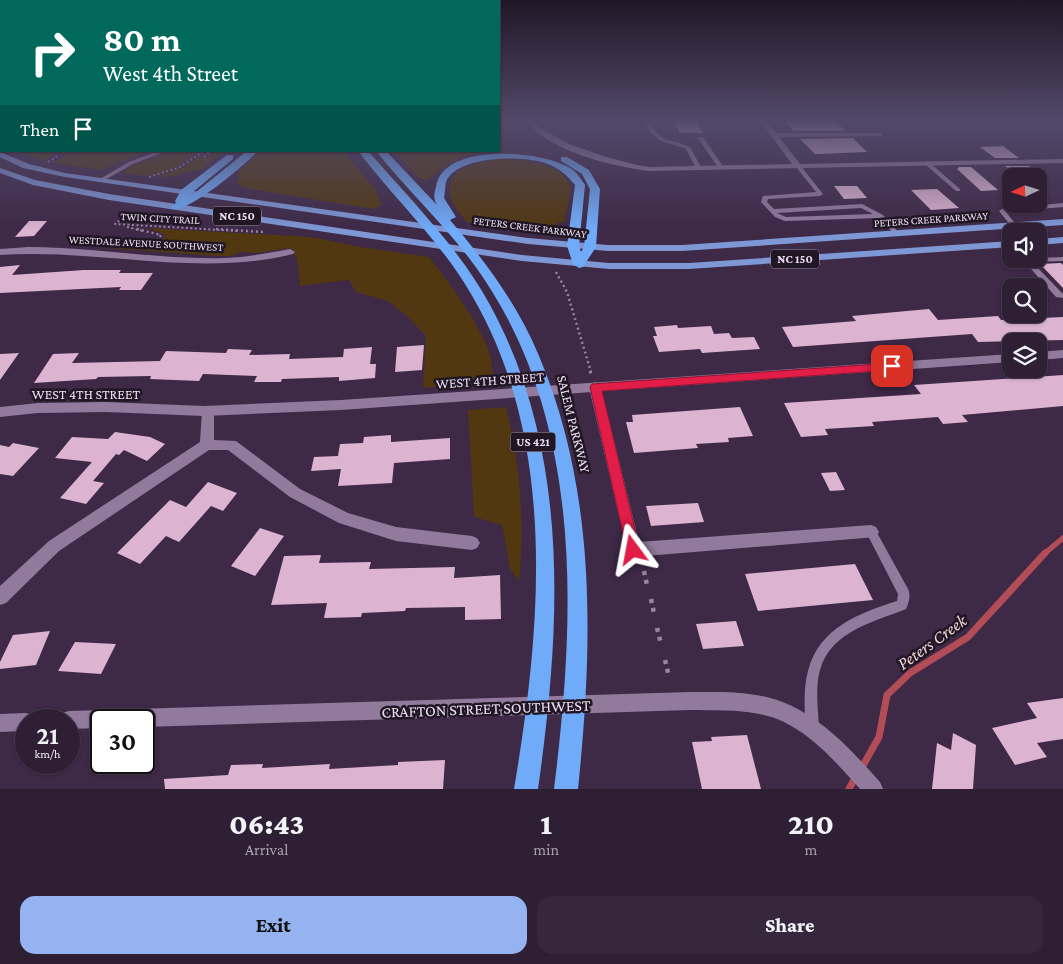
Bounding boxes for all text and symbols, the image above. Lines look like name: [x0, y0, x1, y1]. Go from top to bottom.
icon: right: [20, 20, 85, 85]
text: 80 m: [103, 20, 181, 59]
text: West 4th Street: [103, 61, 238, 86]
icon: arrive: [69, 115, 97, 143]
text: Then: [20, 119, 59, 140]
north arrow: [1002, 168, 1048, 212]
map controls: [1002, 168, 1047, 378]
road number: NC 150: [213, 207, 261, 226]
street label: PETERS CREEK PARKWAY: [874, 209, 989, 229]
street label: TWIN CITY TRAIL: [120, 210, 200, 226]
street label: PETERS CREEK PARKWAY: [473, 214, 588, 240]
button: sound: [1002, 223, 1047, 268]
street label: WESTDALE AVENUE SOUTHWEST: [68, 233, 224, 253]
road number: NC 150: [771, 250, 819, 268]
button: search: [1002, 278, 1047, 323]
button: layers: [1002, 333, 1047, 378]
pin: [871, 345, 913, 387]
icon: arrive: [878, 352, 906, 380]
street label: WEST 4TH STREET: [435, 368, 545, 392]
street label: SALEM PARKWAY: [554, 374, 594, 475]
street label: WEST 4TH STREET: [32, 386, 141, 402]
road number: US 421: [510, 432, 556, 452]
position arrow: [606, 523, 658, 575]
water label: Peters Creek: [893, 609, 971, 674]
street label: CRAFTON STREET SOUTHWEST: [381, 696, 591, 721]
speed limit sign: 30: [90, 709, 155, 774]
text: 21: [36, 722, 59, 749]
text: km/h: [35, 747, 60, 761]
text: 06:43: [229, 807, 304, 840]
text: 1: [540, 807, 552, 840]
text: 210: [788, 807, 834, 840]
text: Arrival: [245, 841, 288, 858]
text: min: [533, 841, 559, 858]
text: m: [805, 841, 817, 858]
button: Exit: [20, 896, 527, 954]
button: Share: [537, 896, 1043, 954]

